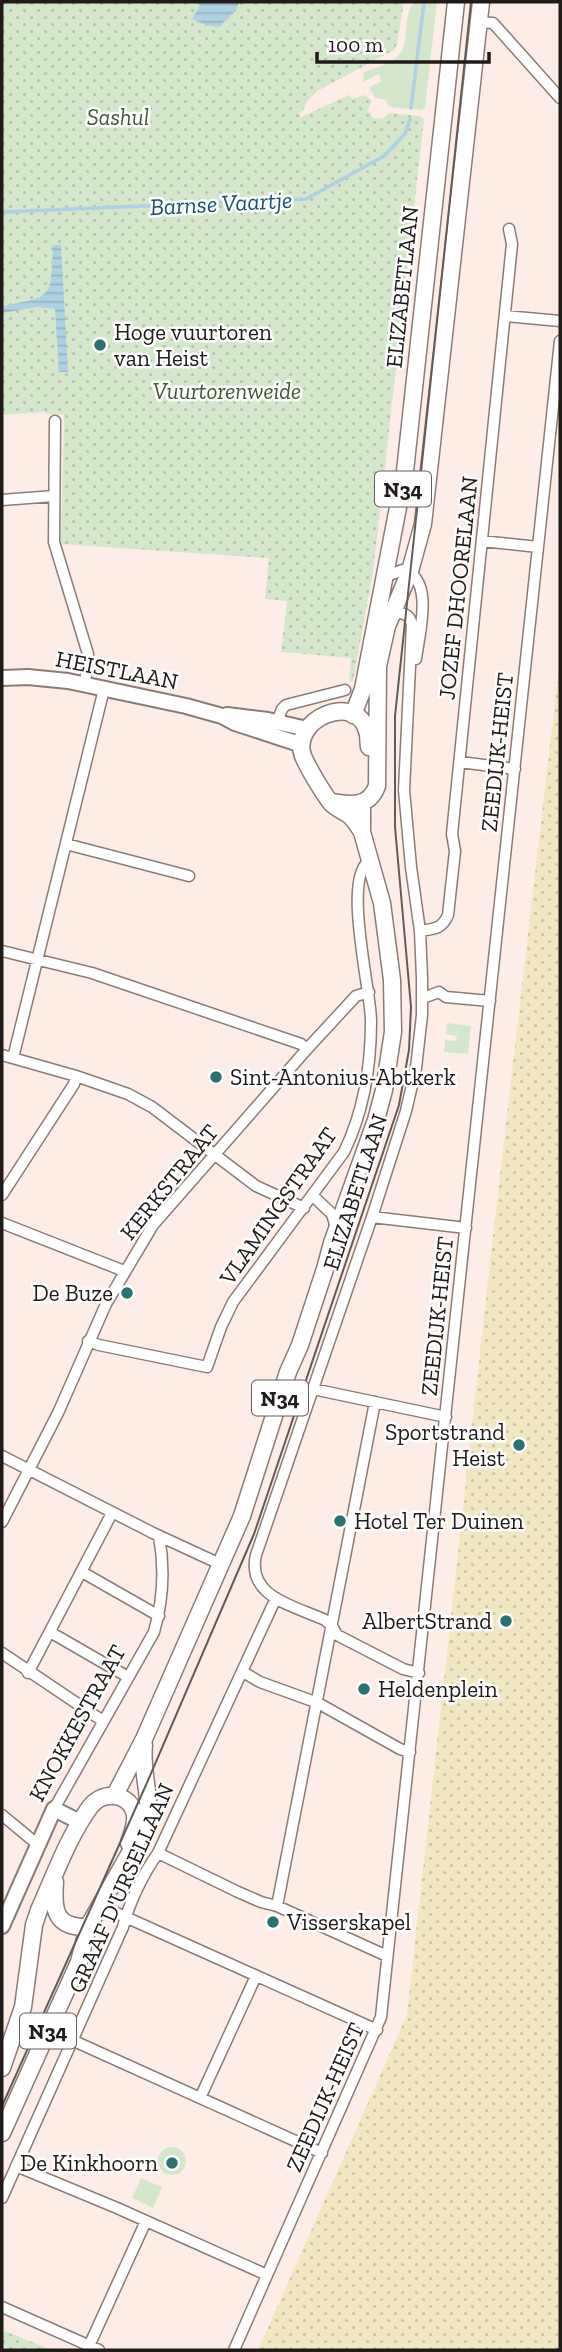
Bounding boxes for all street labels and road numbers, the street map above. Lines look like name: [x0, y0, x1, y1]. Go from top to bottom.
street label: ELIZABETLAAN: [380, 205, 424, 369]
road number: N34: [375, 472, 431, 506]
street label: JOZEF DHOORELAAN: [432, 475, 484, 701]
street label: HEISTLAAN: [53, 644, 181, 696]
street label: ZEEDIJK-HEIST: [475, 671, 519, 833]
street label: ELIZABETLAAN: [317, 1110, 393, 1274]
street label: KERKSTRAAT: [114, 1118, 224, 1246]
street label: VLAMINGSTRAAT: [213, 1122, 343, 1291]
street label: ZEEDIJK-HEIST: [415, 1235, 459, 1397]
road number: N34: [252, 1380, 308, 1416]
street label: KNOKKESTRAAT: [22, 1640, 132, 1806]
street label: GRAAF D'URSELLAAN: [62, 1779, 180, 1997]
road number: N34: [20, 2014, 76, 2048]
street label: ZEEDIJK-HEIST: [280, 2018, 370, 2176]

